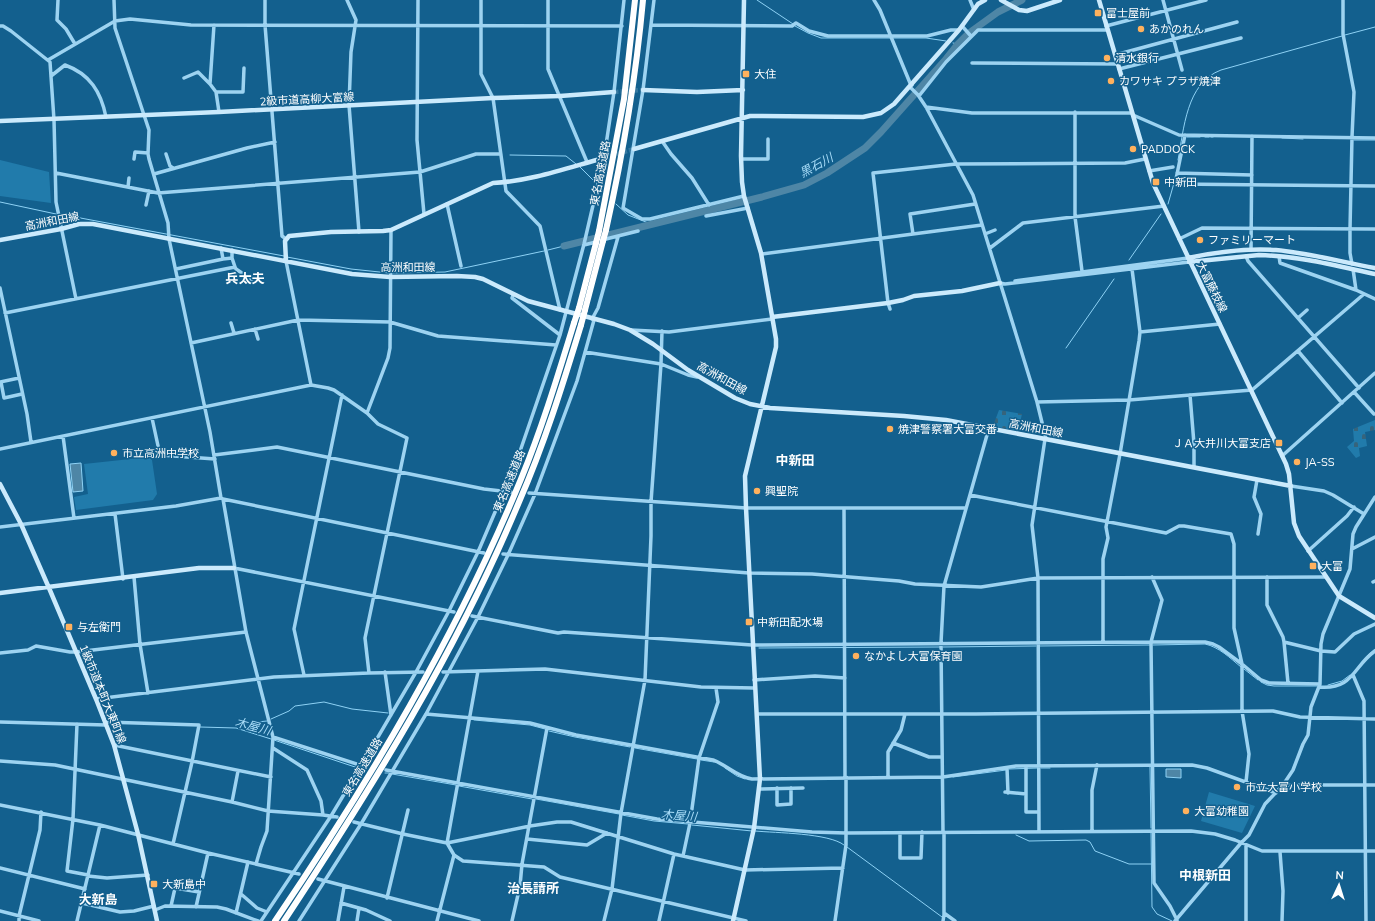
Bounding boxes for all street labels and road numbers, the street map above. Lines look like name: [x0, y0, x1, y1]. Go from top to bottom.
street label: 2級市道高柳大富線: [259, 90, 355, 108]
street label: 東名高速道路: [587, 139, 613, 207]
street label: 高洲和田線: [24, 209, 80, 233]
street label: 大富藤枝線: [1194, 259, 1230, 315]
street label: 高洲和田線: [381, 260, 436, 274]
street label: 高洲和田線: [695, 359, 749, 397]
street label: 高洲和田線: [1008, 416, 1064, 440]
street label: 東名高速道路: [490, 448, 528, 514]
street label: 1級市道本町大東町線: [77, 642, 129, 746]
street label: 東名高速道路: [339, 735, 385, 799]

